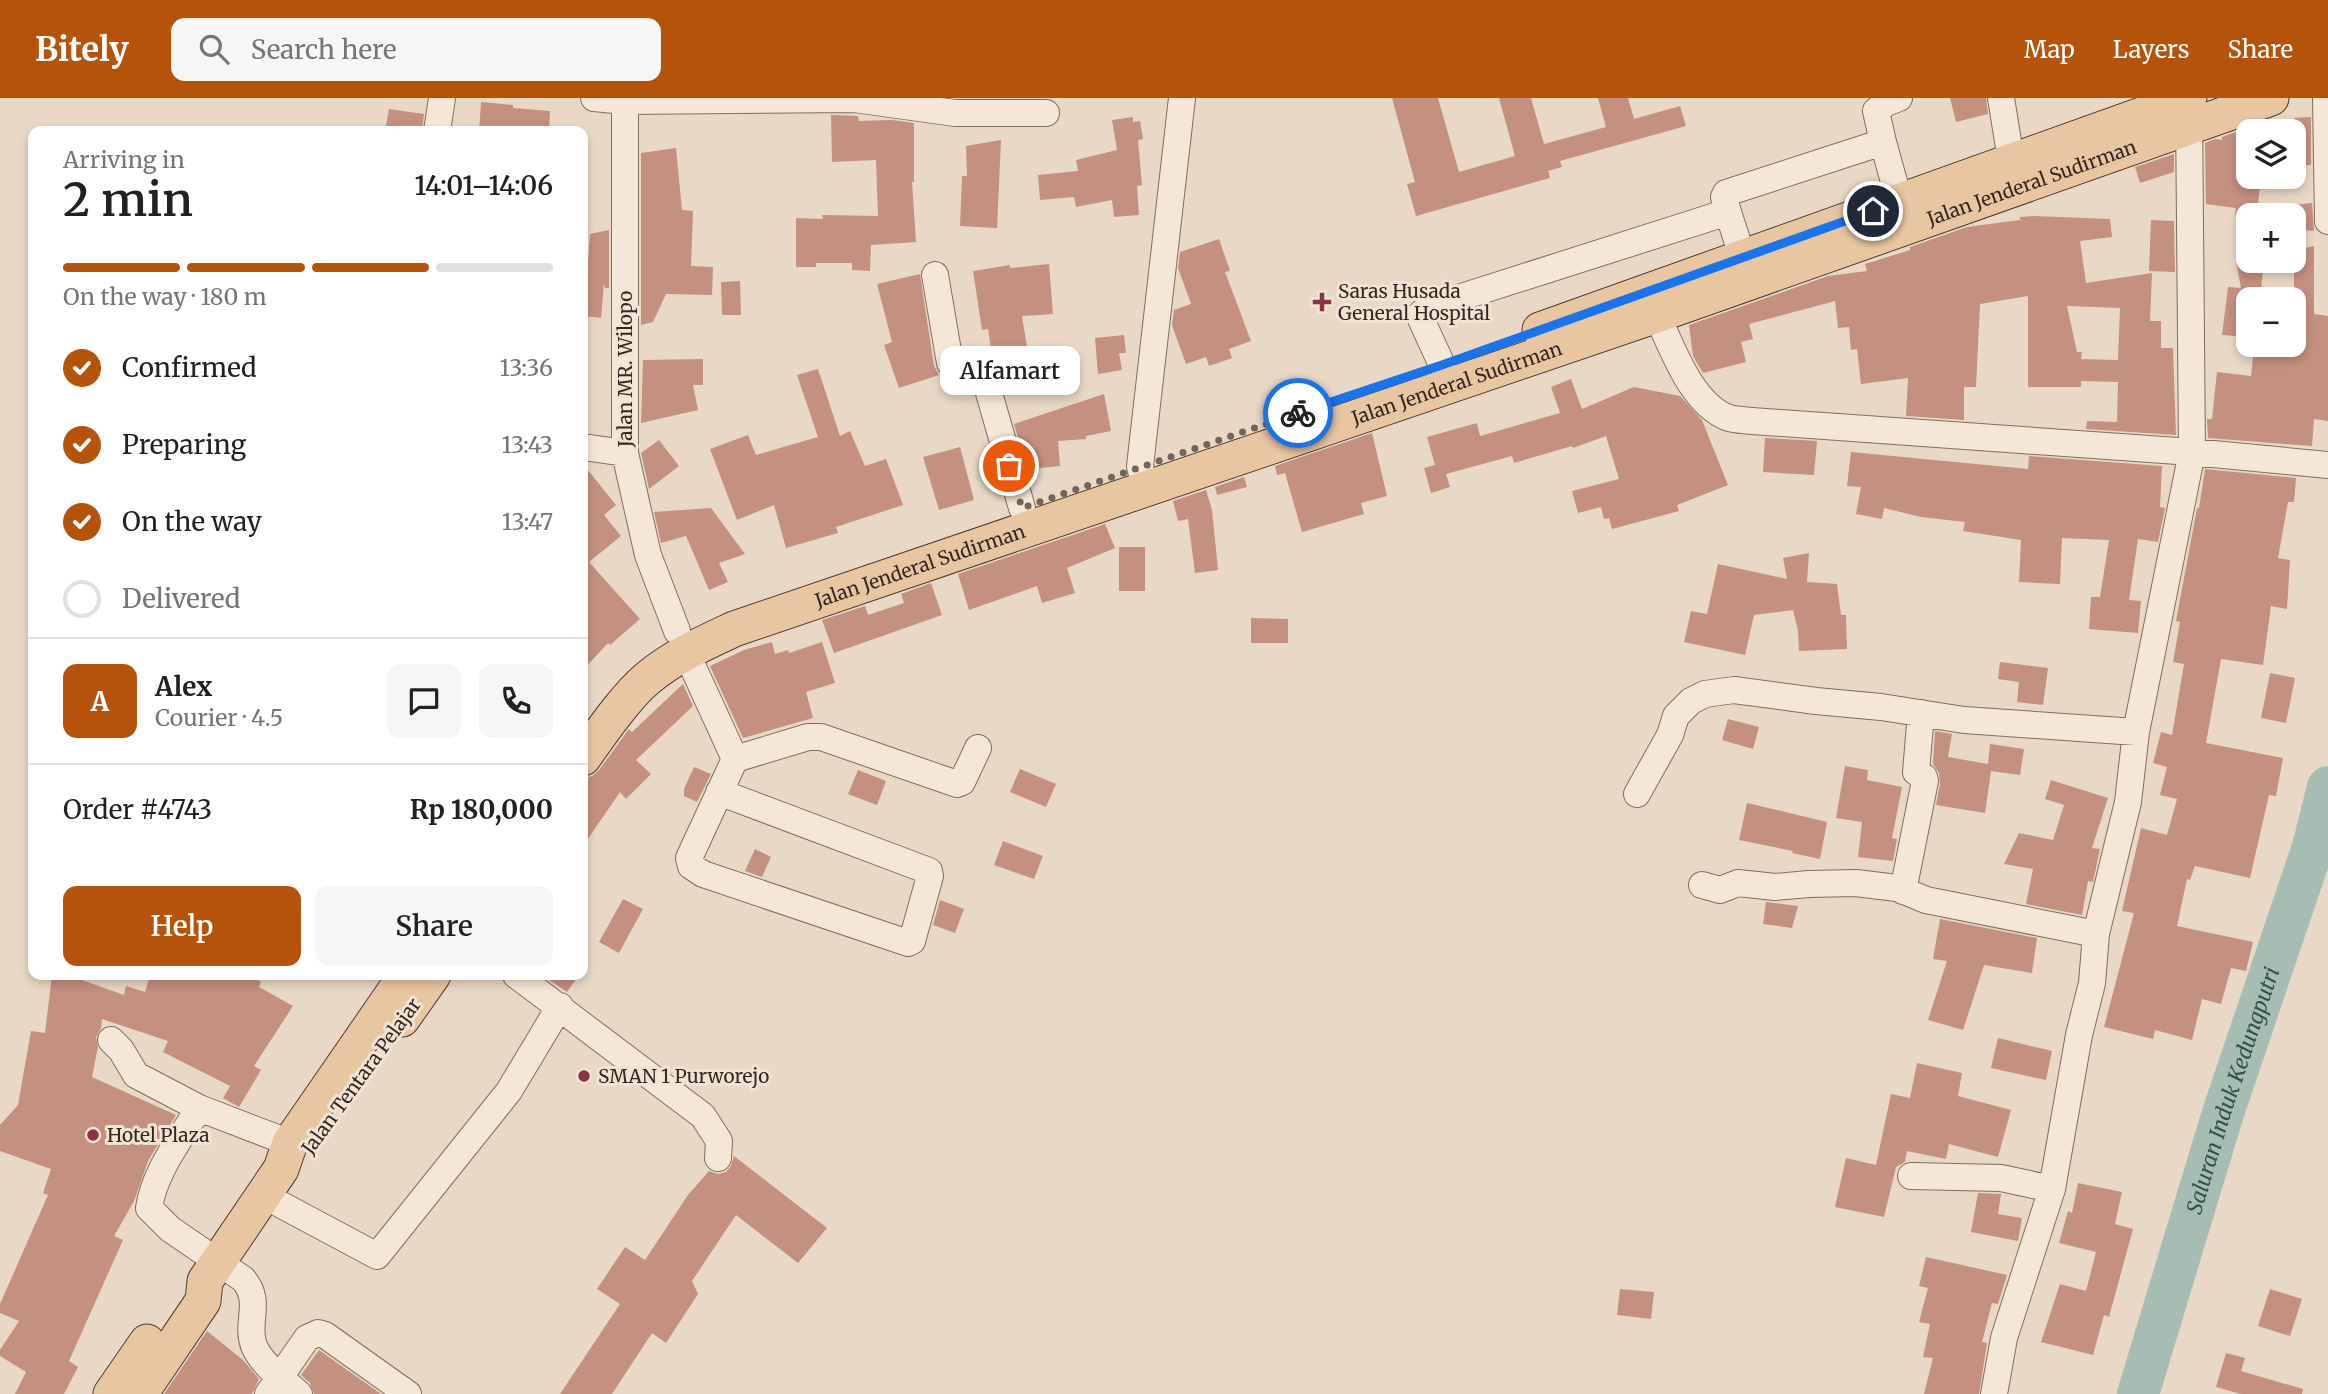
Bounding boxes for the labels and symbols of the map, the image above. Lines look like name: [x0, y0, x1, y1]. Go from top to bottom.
street label: Jalan Jenderal Sudirman: [1923, 134, 2140, 231]
pin: [1843, 181, 1903, 241]
place label: Saras Husada General Hospital: [1338, 279, 1490, 325]
street label: Jalan MR. Wilopo: [613, 291, 637, 448]
marker: Saras Husada General Hospital: [1312, 292, 1332, 312]
street label: Jalan Jenderal Sudirman: [1348, 336, 1565, 430]
callout: Alfamart: [939, 347, 1079, 396]
courier: [1263, 378, 1333, 448]
pin: [979, 436, 1039, 496]
street label: Jalan Jenderal Sudirman: [811, 519, 1029, 613]
water label: Saluran Induk Kedungputri: [2180, 963, 2285, 1217]
street label: Jalan Tentara Pelajar: [296, 993, 426, 1160]
place label: SMAN 1 Purworejo: [598, 1064, 769, 1088]
marker: SMAN 1 Purworejo: [576, 1068, 592, 1084]
place label: Hotel Plaza: [107, 1123, 209, 1147]
marker: Hotel Plaza: [85, 1127, 101, 1143]

